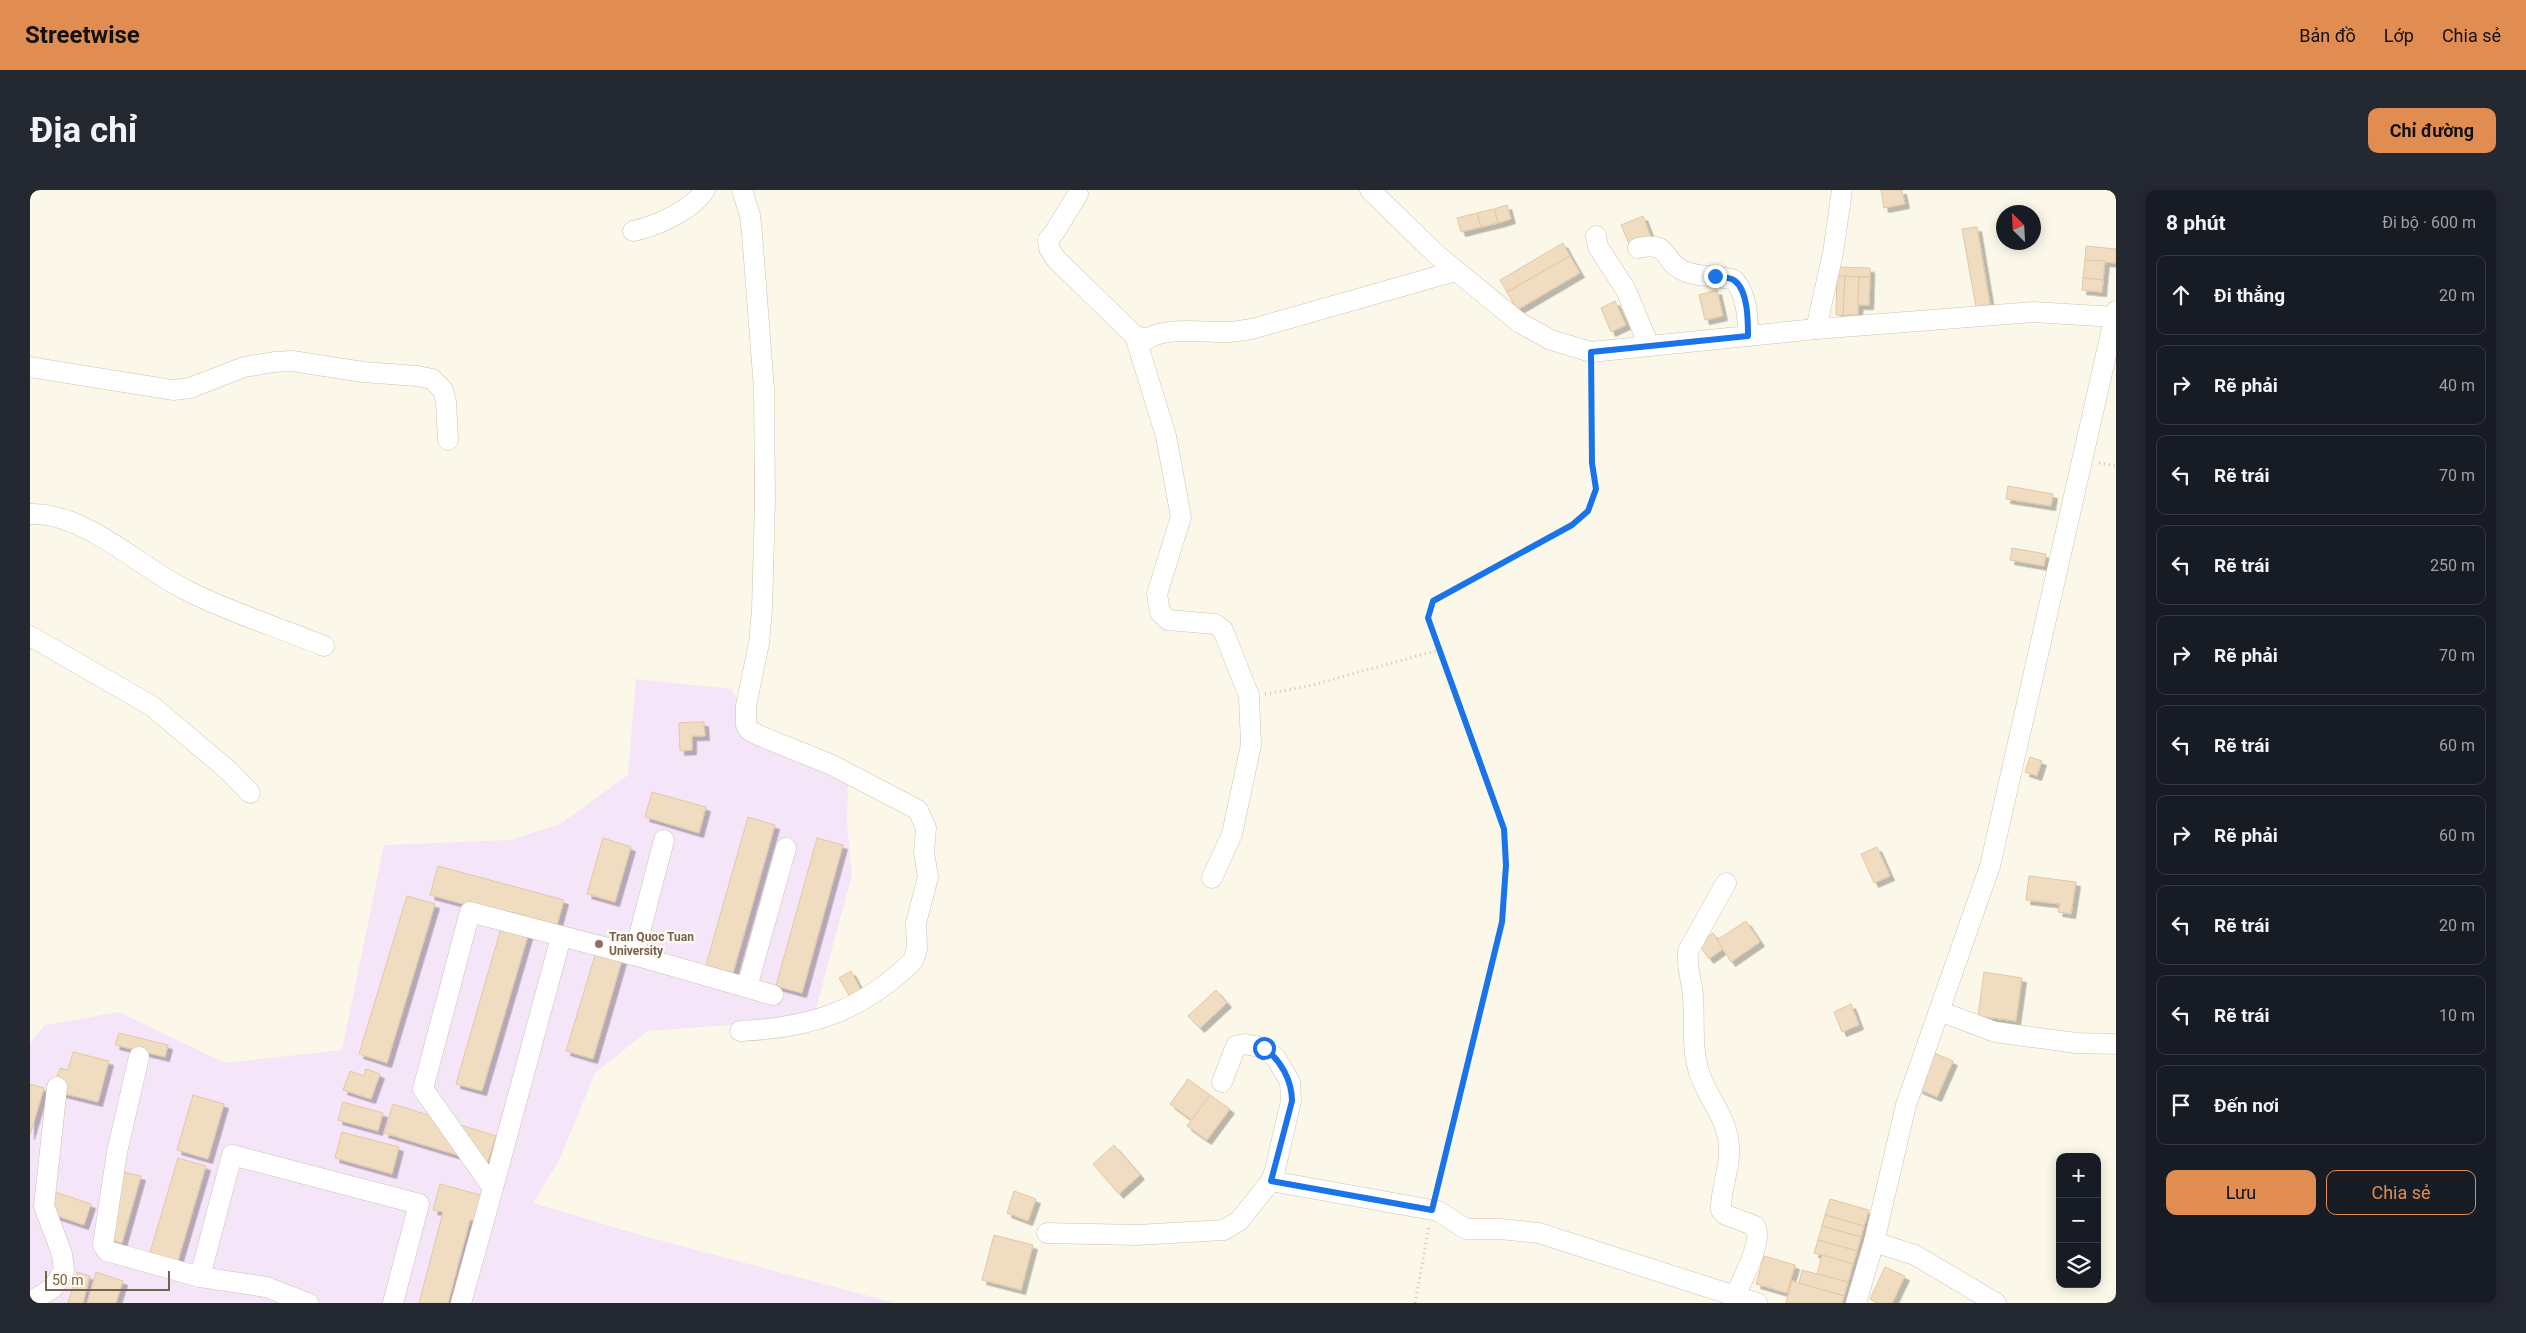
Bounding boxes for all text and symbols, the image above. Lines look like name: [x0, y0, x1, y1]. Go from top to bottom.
text: Streetwise: [25, 21, 140, 49]
text: Bản đồ: [2299, 25, 2356, 46]
text: Lớp: [2384, 25, 2414, 46]
text: Chia sẻ: [2442, 25, 2501, 46]
button: Chỉ đường: [2368, 108, 2496, 153]
text: Địa chỉ: [30, 110, 137, 151]
north arrow: [1996, 205, 2041, 250]
text: 8 phút: [2166, 211, 2226, 235]
text: Đi bộ · 600 m: [2382, 213, 2476, 232]
route end: [1704, 265, 1727, 288]
icon: ahead: [2167, 281, 2195, 309]
text: Đi thẳng: [2214, 284, 2285, 307]
text: 20 m: [2439, 286, 2475, 305]
icon: right: [2167, 371, 2195, 399]
text: Rẽ phải: [2214, 374, 2278, 397]
text: 40 m: [2439, 376, 2475, 395]
icon: left: [2167, 461, 2195, 489]
text: Rẽ trái: [2214, 464, 2269, 487]
text: 70 m: [2439, 466, 2475, 485]
icon: left: [2167, 551, 2195, 579]
text: Rẽ trái: [2214, 554, 2269, 577]
text: 250 m: [2430, 556, 2475, 575]
icon: right: [2167, 641, 2195, 669]
text: Rẽ phải: [2214, 644, 2278, 667]
text: 70 m: [2439, 646, 2475, 665]
icon: left: [2167, 731, 2195, 759]
text: Rẽ trái: [2214, 734, 2269, 757]
text: 60 m: [2439, 736, 2475, 755]
icon: right: [2167, 821, 2195, 849]
text: Rẽ phải: [2214, 824, 2278, 847]
text: 60 m: [2439, 826, 2475, 845]
icon: left: [2167, 911, 2195, 939]
text: Rẽ trái: [2214, 914, 2269, 937]
text: 20 m: [2439, 916, 2475, 935]
place label: Tran Quoc Tuan University: [609, 930, 694, 958]
marker: Tran Quoc Tuan University: [593, 938, 605, 950]
icon: left: [2167, 1001, 2195, 1029]
text: Rẽ trái: [2214, 1004, 2269, 1027]
text: 10 m: [2439, 1006, 2475, 1025]
route start: [1253, 1037, 1276, 1060]
icon: arrive: [2167, 1091, 2195, 1119]
text: Đến nơi: [2214, 1094, 2279, 1117]
map controls: [2056, 1153, 2101, 1288]
button: +: [2056, 1153, 2101, 1198]
button: Lưu: [2166, 1170, 2316, 1215]
button: Chia sẻ: [2326, 1170, 2476, 1215]
button: −: [2056, 1198, 2101, 1243]
button: layers: [2056, 1243, 2101, 1288]
scale bar: [45, 1268, 170, 1291]
text: 50 m: [52, 1272, 84, 1288]

